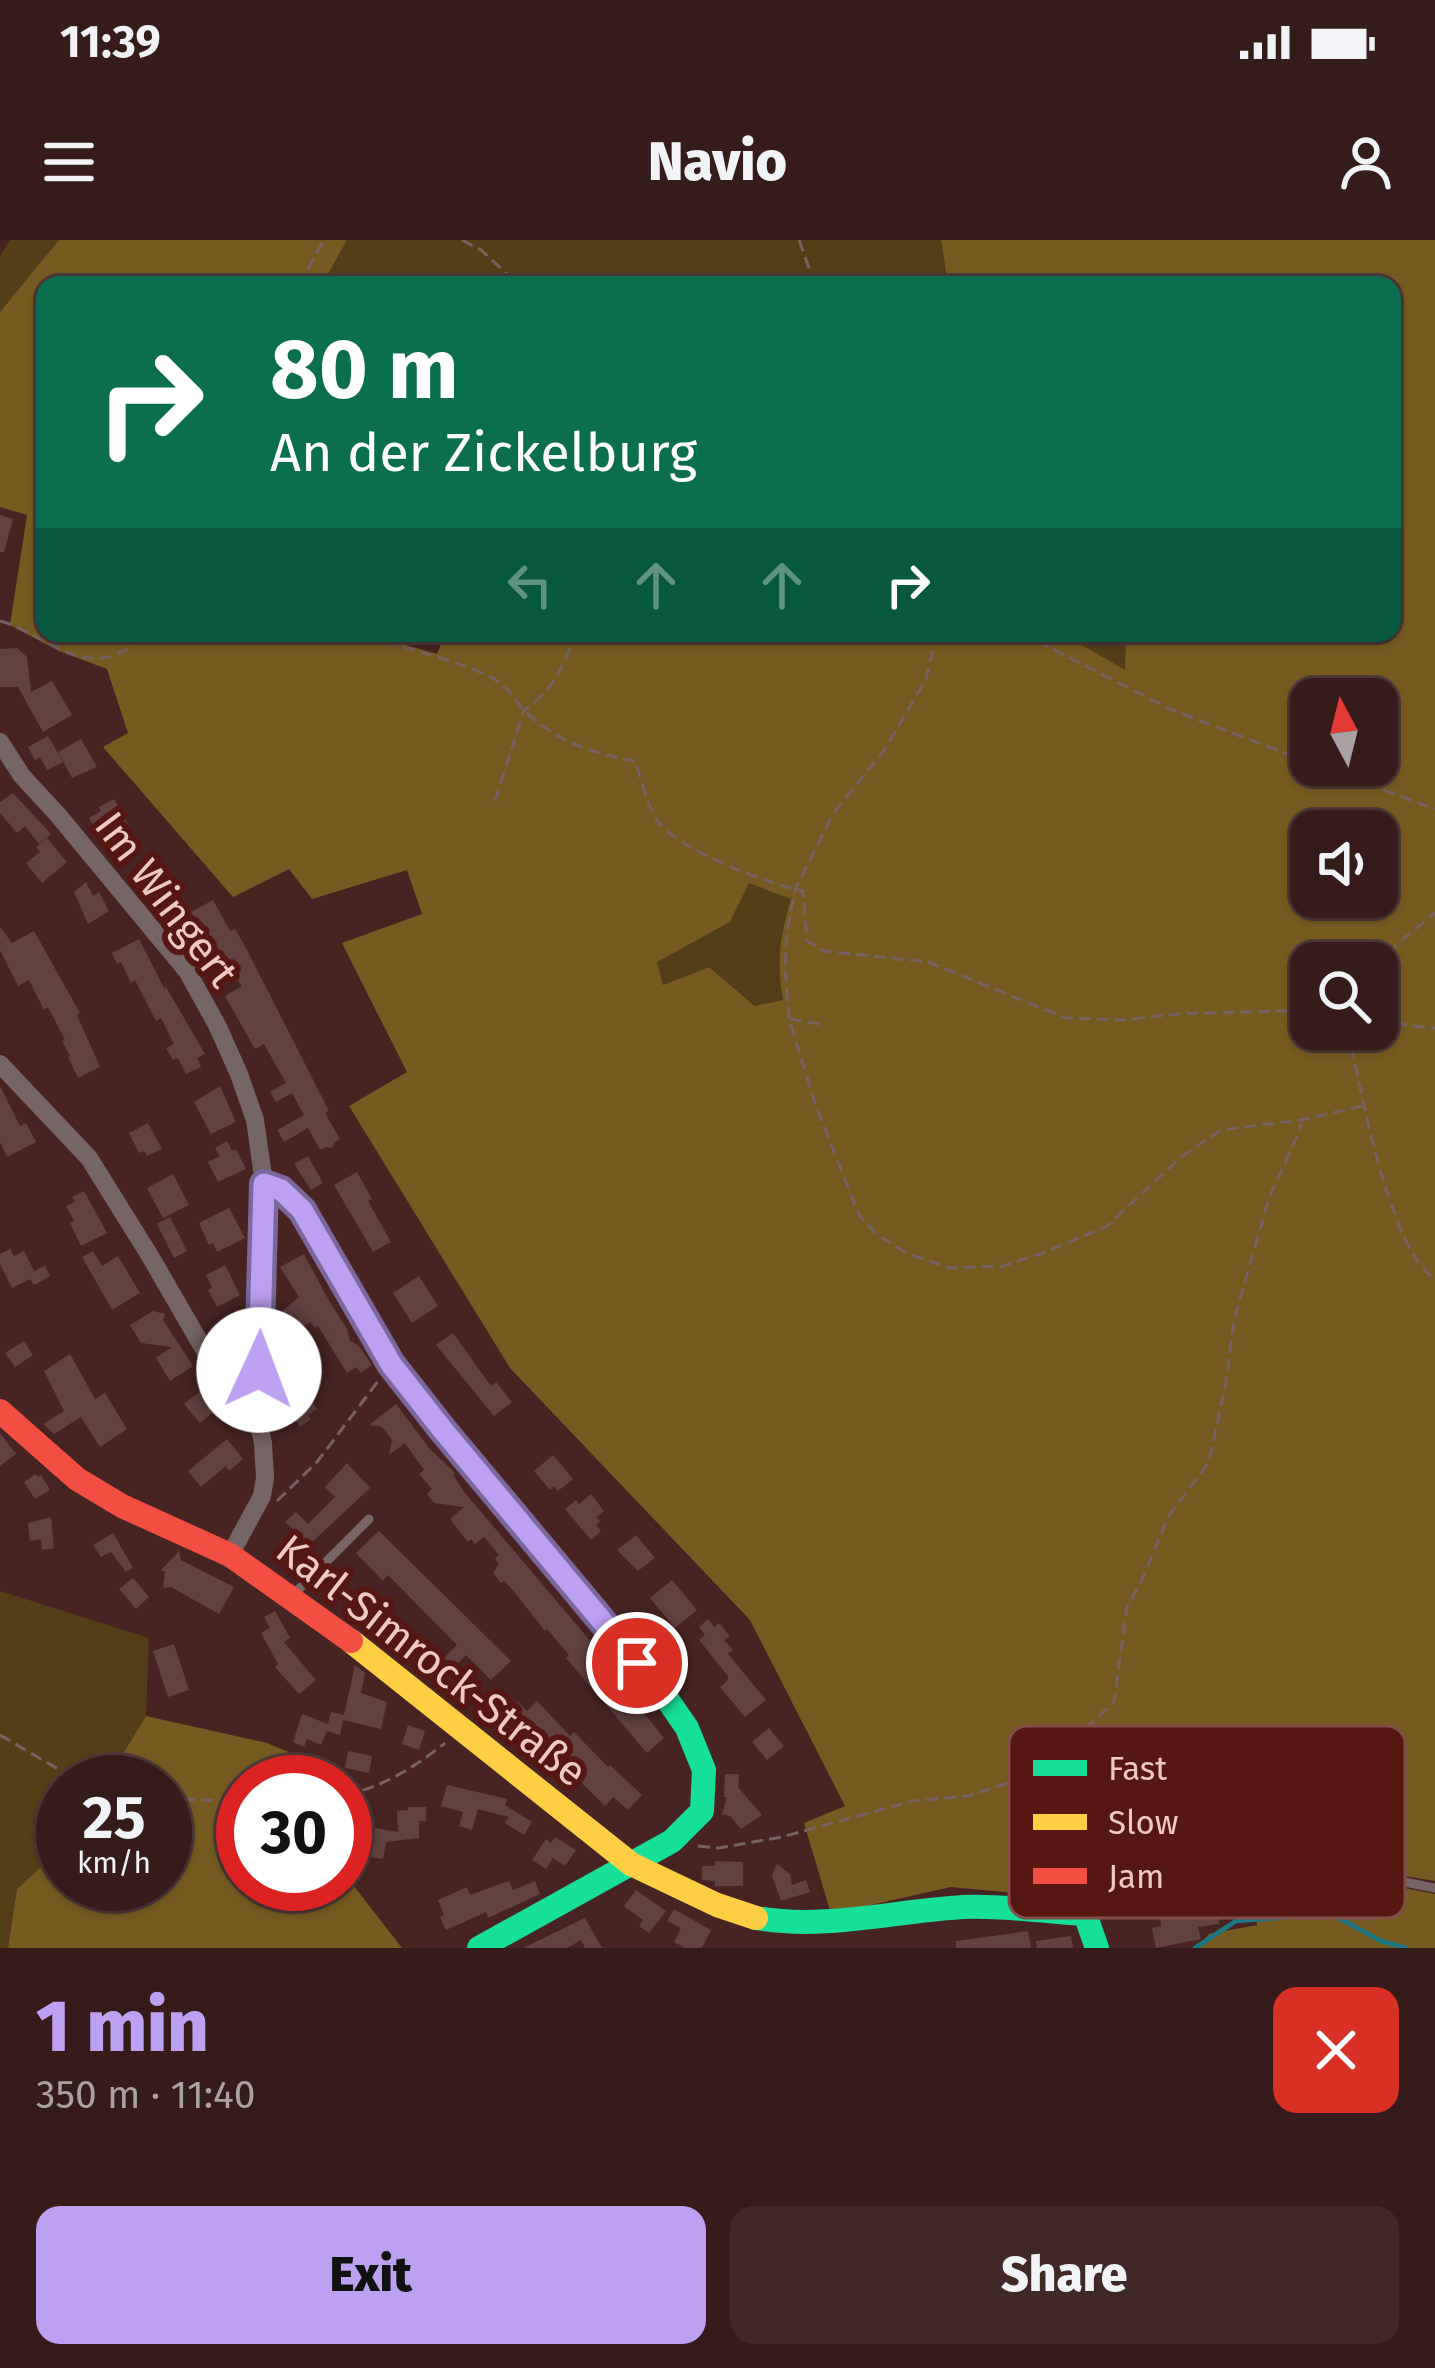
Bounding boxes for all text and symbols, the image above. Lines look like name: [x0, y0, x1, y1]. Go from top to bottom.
text: 11:39: [60, 15, 161, 69]
icon: menu: [36, 129, 102, 195]
icon: person: [1333, 129, 1399, 195]
text: Navio: [648, 130, 787, 194]
text: 80 m: [270, 319, 459, 420]
icon: right: [72, 324, 228, 480]
text: An der Zickelburg: [270, 421, 697, 485]
icon: left: [497, 552, 563, 618]
icon: ahead: [623, 552, 689, 618]
icon: ahead: [749, 552, 815, 618]
icon: right: [875, 552, 941, 618]
north arrow: [1290, 678, 1398, 786]
map controls: [1290, 678, 1398, 1050]
street label: Im Wingert: [84, 802, 249, 998]
button: sound: [1290, 810, 1398, 918]
button: search: [1290, 942, 1398, 1050]
position arrow: [196, 1307, 322, 1433]
street label: Karl-Simrock-Straße: [266, 1524, 596, 1797]
pin: [586, 1612, 688, 1714]
icon: arrive: [604, 1630, 670, 1696]
legend: [1009, 1726, 1405, 1918]
text: Fast: [1108, 1749, 1167, 1789]
speed limit sign: 30: [216, 1755, 372, 1911]
text: 25: [82, 1782, 146, 1854]
text: Slow: [1108, 1803, 1178, 1843]
text: km/h: [77, 1845, 151, 1881]
text: Jam: [1108, 1857, 1164, 1897]
text: 1 min: [36, 1984, 209, 2070]
button: close: [1273, 1987, 1399, 2113]
text: 350 m · 11:40: [36, 2072, 255, 2118]
button: Exit: [36, 2206, 706, 2344]
button: Share: [730, 2206, 1399, 2344]

